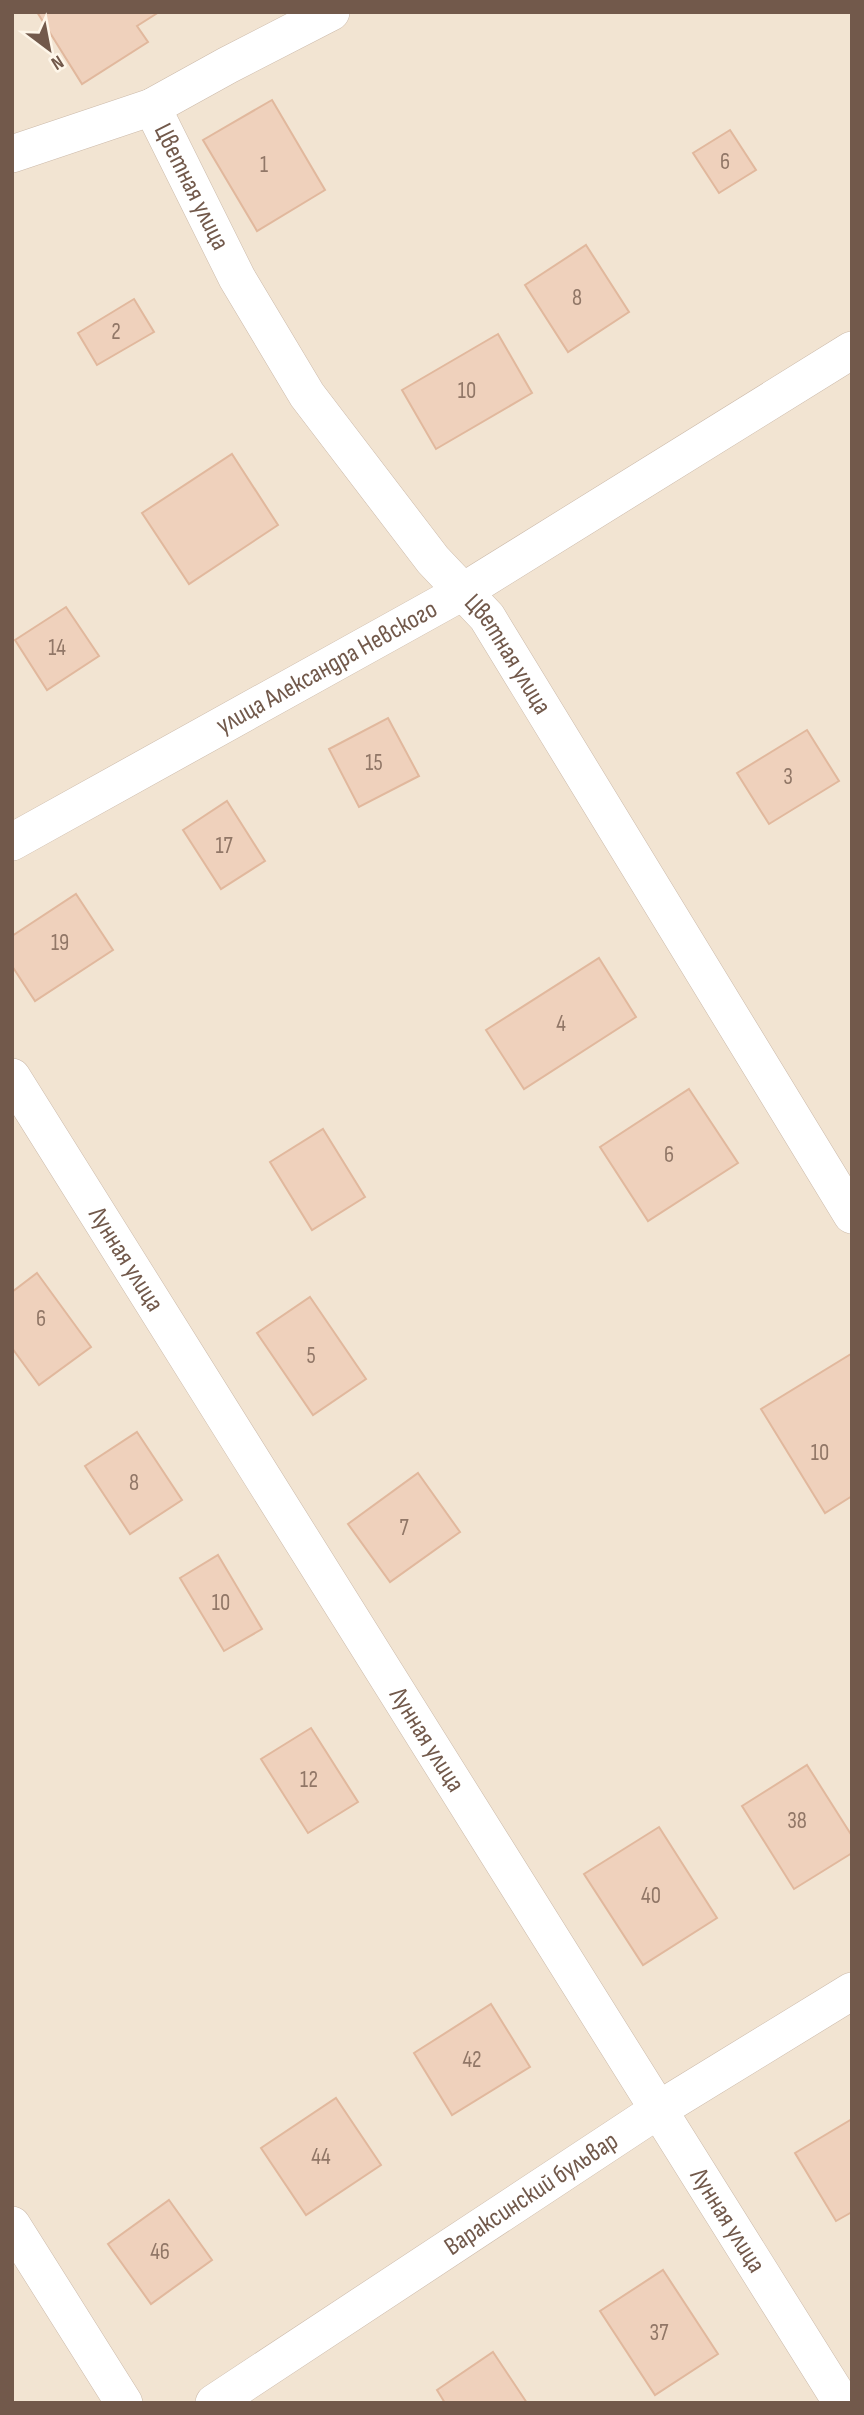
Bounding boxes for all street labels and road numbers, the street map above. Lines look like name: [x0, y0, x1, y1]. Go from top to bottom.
street label: Цветная улица: [147, 118, 236, 255]
street label: Цветная улица: [458, 587, 558, 720]
street label: улица Александра Невского: [211, 594, 443, 741]
street label: Лунная улица: [81, 1200, 170, 1317]
street label: Лунная улица: [382, 1681, 471, 1798]
street label: Вараксинский бульвар: [438, 2125, 624, 2262]
street label: Лунная улица: [683, 2162, 772, 2278]

